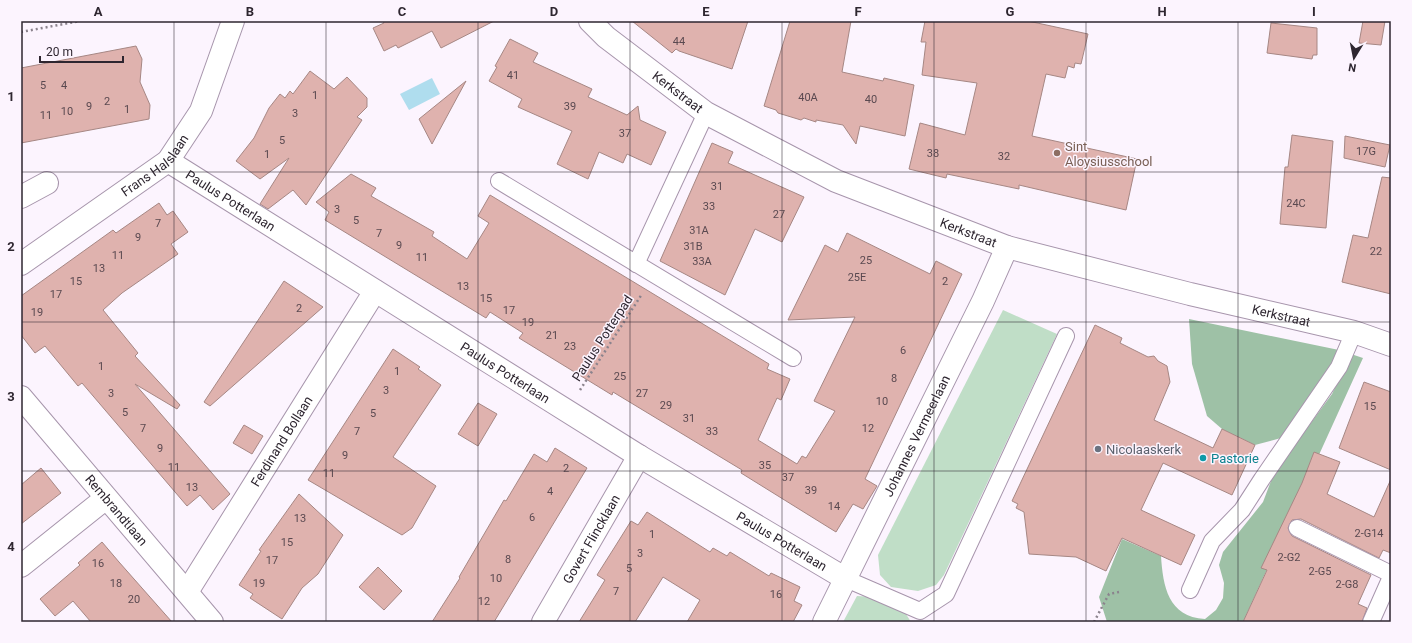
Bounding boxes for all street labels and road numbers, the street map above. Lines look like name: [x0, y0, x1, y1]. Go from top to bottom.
street label: Kerkstraat: [649, 68, 706, 116]
street label: Frans Halslaan: [118, 132, 192, 199]
street label: Paulus Potterlaan: [183, 167, 278, 234]
street label: Kerkstraat: [938, 215, 999, 250]
street label: Paulus Potterpad: [569, 292, 636, 384]
street label: Kerkstraat: [1251, 302, 1312, 330]
street label: Paulus Potterlaan: [458, 339, 552, 406]
street label: Johannes Vermeerlaan: [880, 373, 953, 499]
street label: Ferdinand Bollaan: [248, 393, 316, 489]
street label: Rembrandtlaan: [82, 472, 151, 549]
street label: Govert Flincklaan: [560, 492, 623, 586]
street label: Paulus Potterlaan: [734, 509, 830, 574]

